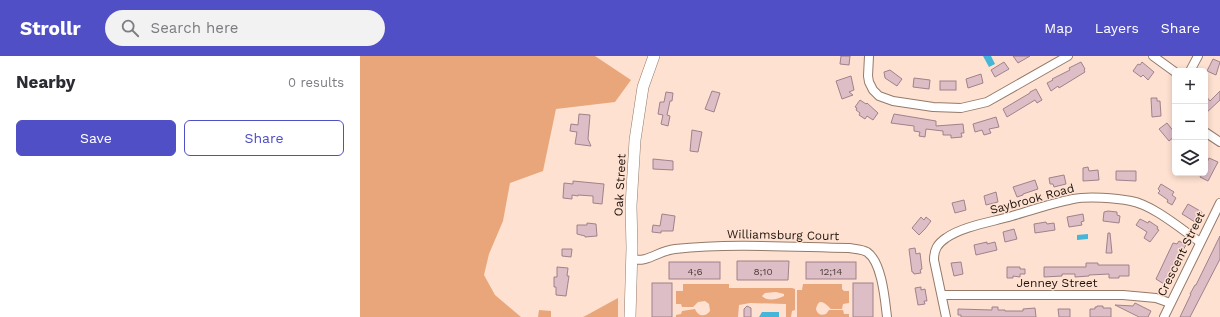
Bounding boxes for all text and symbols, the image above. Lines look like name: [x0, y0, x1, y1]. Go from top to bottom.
search box: [105, 10, 385, 46]
text: Strollr: [20, 17, 81, 40]
icon: search: [119, 17, 141, 39]
text: Search here: [151, 19, 239, 37]
text: Map: [1044, 20, 1073, 36]
text: Layers: [1095, 20, 1139, 36]
text: Share: [1161, 20, 1200, 36]
map controls: [1172, 68, 1208, 176]
button: +: [1172, 68, 1208, 104]
text: Nearby: [16, 72, 75, 92]
text: 0 results: [288, 75, 344, 90]
button: −: [1172, 104, 1208, 140]
button: Save: [16, 120, 176, 156]
button: Share: [184, 120, 344, 156]
button: layers: [1172, 140, 1208, 176]
street label: Oak Street: [611, 153, 629, 217]
street label: Saybrook Road: [988, 181, 1076, 217]
street label: Crescent Street: [1154, 209, 1208, 299]
street label: Williamsburg Court: [727, 227, 839, 243]
house number: 4;6: [687, 266, 703, 277]
house number: 8;10: [753, 266, 773, 277]
house number: 12;14: [820, 266, 842, 277]
street label: Jenney Street: [1016, 276, 1098, 290]

